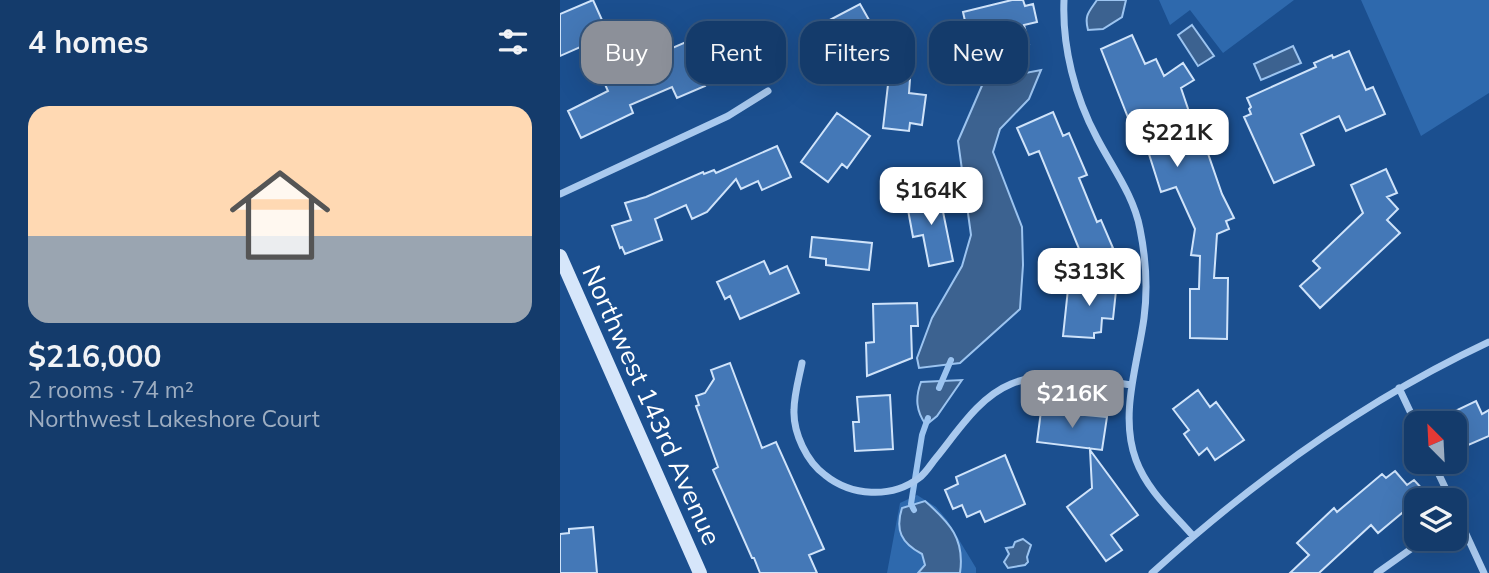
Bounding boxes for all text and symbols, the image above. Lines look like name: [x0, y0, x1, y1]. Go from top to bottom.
chip: Buy: [581, 21, 672, 84]
chip: Rent: [686, 21, 786, 84]
chip: Filters: [800, 21, 915, 84]
chip: New: [929, 21, 1028, 84]
text: 4 homes: [28, 23, 149, 61]
icon: filters: [494, 23, 532, 61]
pin: $221K: [1128, 110, 1226, 169]
text: $221K: [1142, 117, 1212, 146]
icon: home: [217, 152, 343, 278]
pin: $164K: [882, 168, 980, 227]
text: $164K: [896, 175, 966, 204]
pin: $313K: [1040, 248, 1138, 308]
text: $313K: [1054, 256, 1124, 285]
street label: Northwest 143rd Avenue: [575, 260, 729, 550]
text: $216,000: [28, 337, 161, 375]
pin: $216K: [1023, 370, 1121, 430]
text: 2 rooms · 74 m²: [28, 375, 194, 404]
text: $216K: [1037, 378, 1107, 407]
text: Northwest Lakeshore Court: [28, 404, 320, 433]
north arrow: [1404, 411, 1466, 474]
map controls: [1404, 411, 1467, 551]
button: layers: [1404, 488, 1467, 551]

